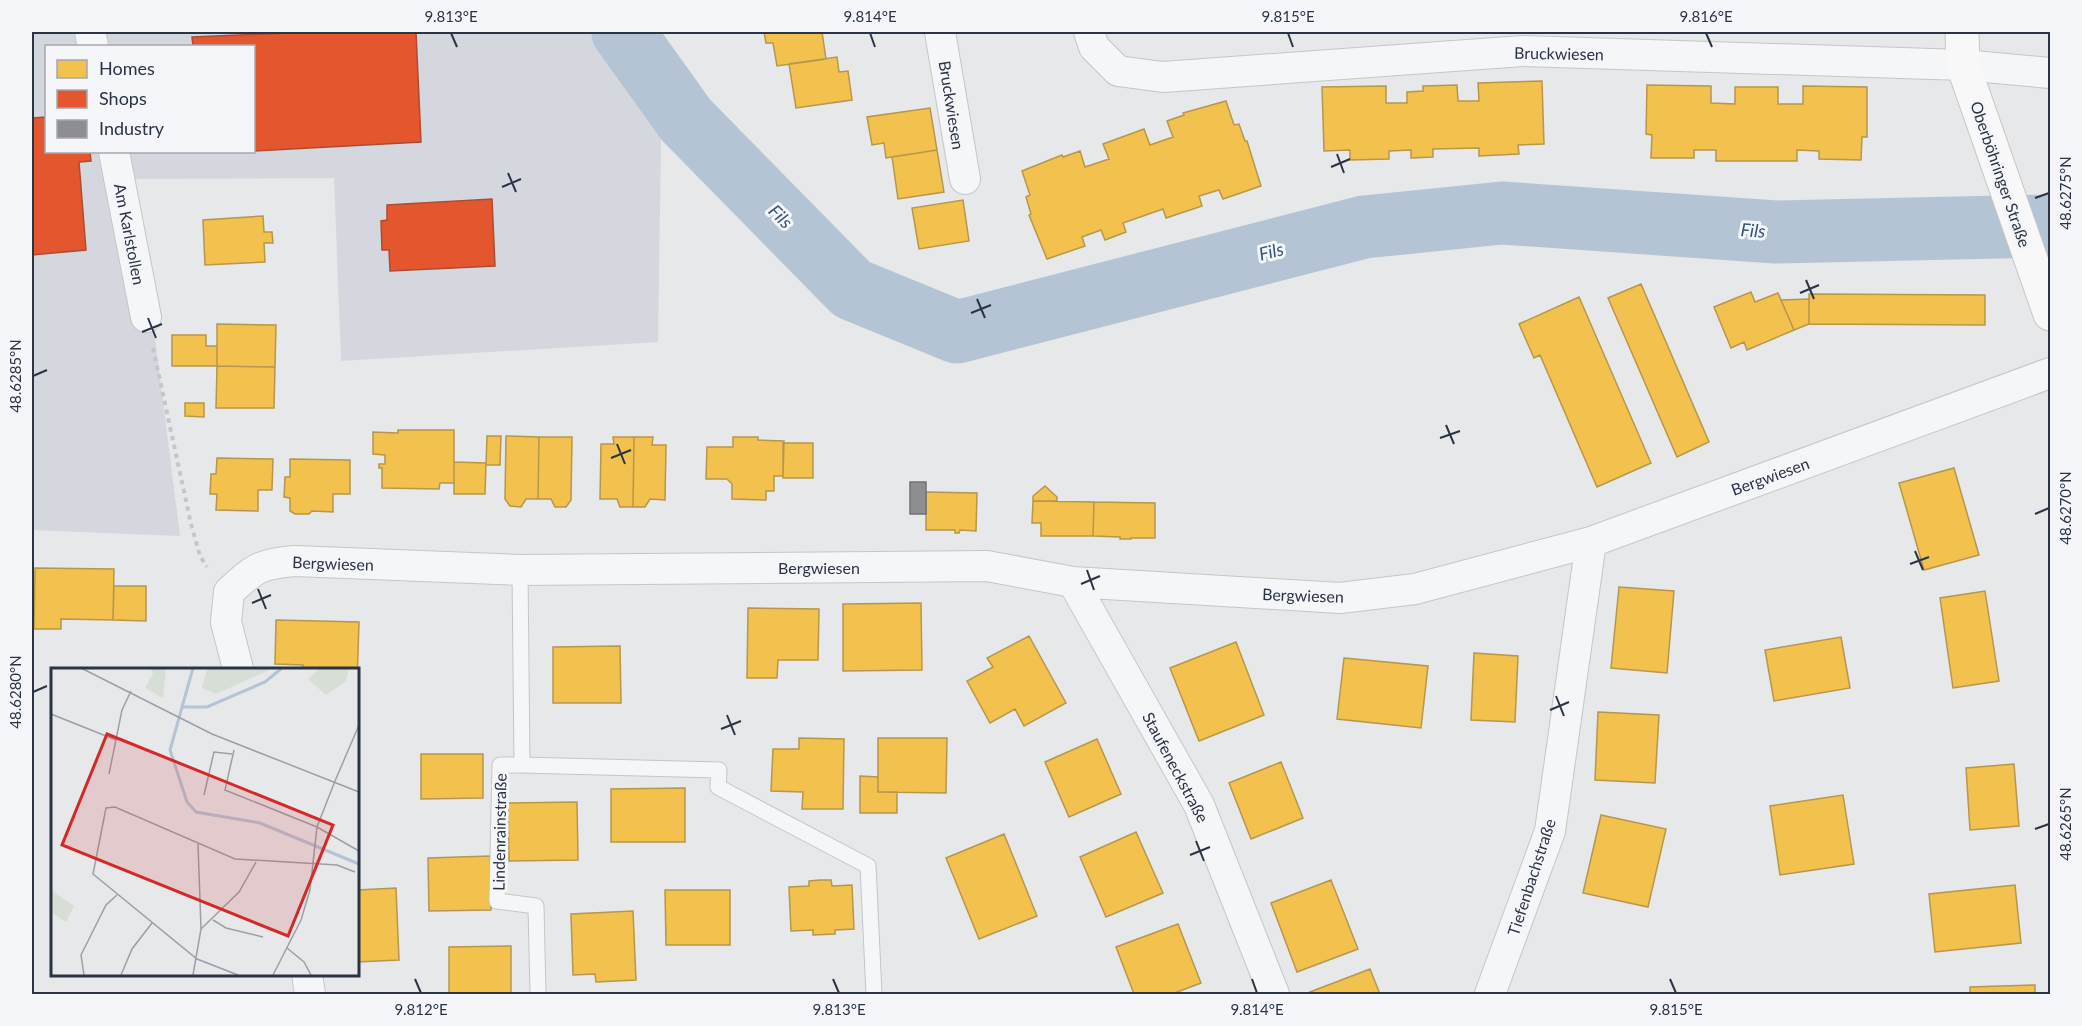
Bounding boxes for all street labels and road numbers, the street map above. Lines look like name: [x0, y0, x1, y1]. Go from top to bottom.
street label: Bruckwiesen: [1514, 43, 1604, 63]
street label: Bruckwiesen: [936, 59, 968, 151]
street label: Oberböhringer Straße: [1967, 99, 2035, 249]
street label: Am Karlstollen: [111, 182, 149, 286]
street label: Bergwiesen: [1728, 453, 1812, 499]
street label: Bergwiesen: [292, 552, 374, 574]
street label: Bergwiesen: [778, 558, 860, 577]
street label: Bergwiesen: [1262, 584, 1344, 606]
street label: Staufeneckstraße: [1139, 709, 1213, 825]
street label: Lindenrainstraße: [488, 773, 510, 891]
street label: Tiefenbachstraße: [1503, 816, 1559, 938]

